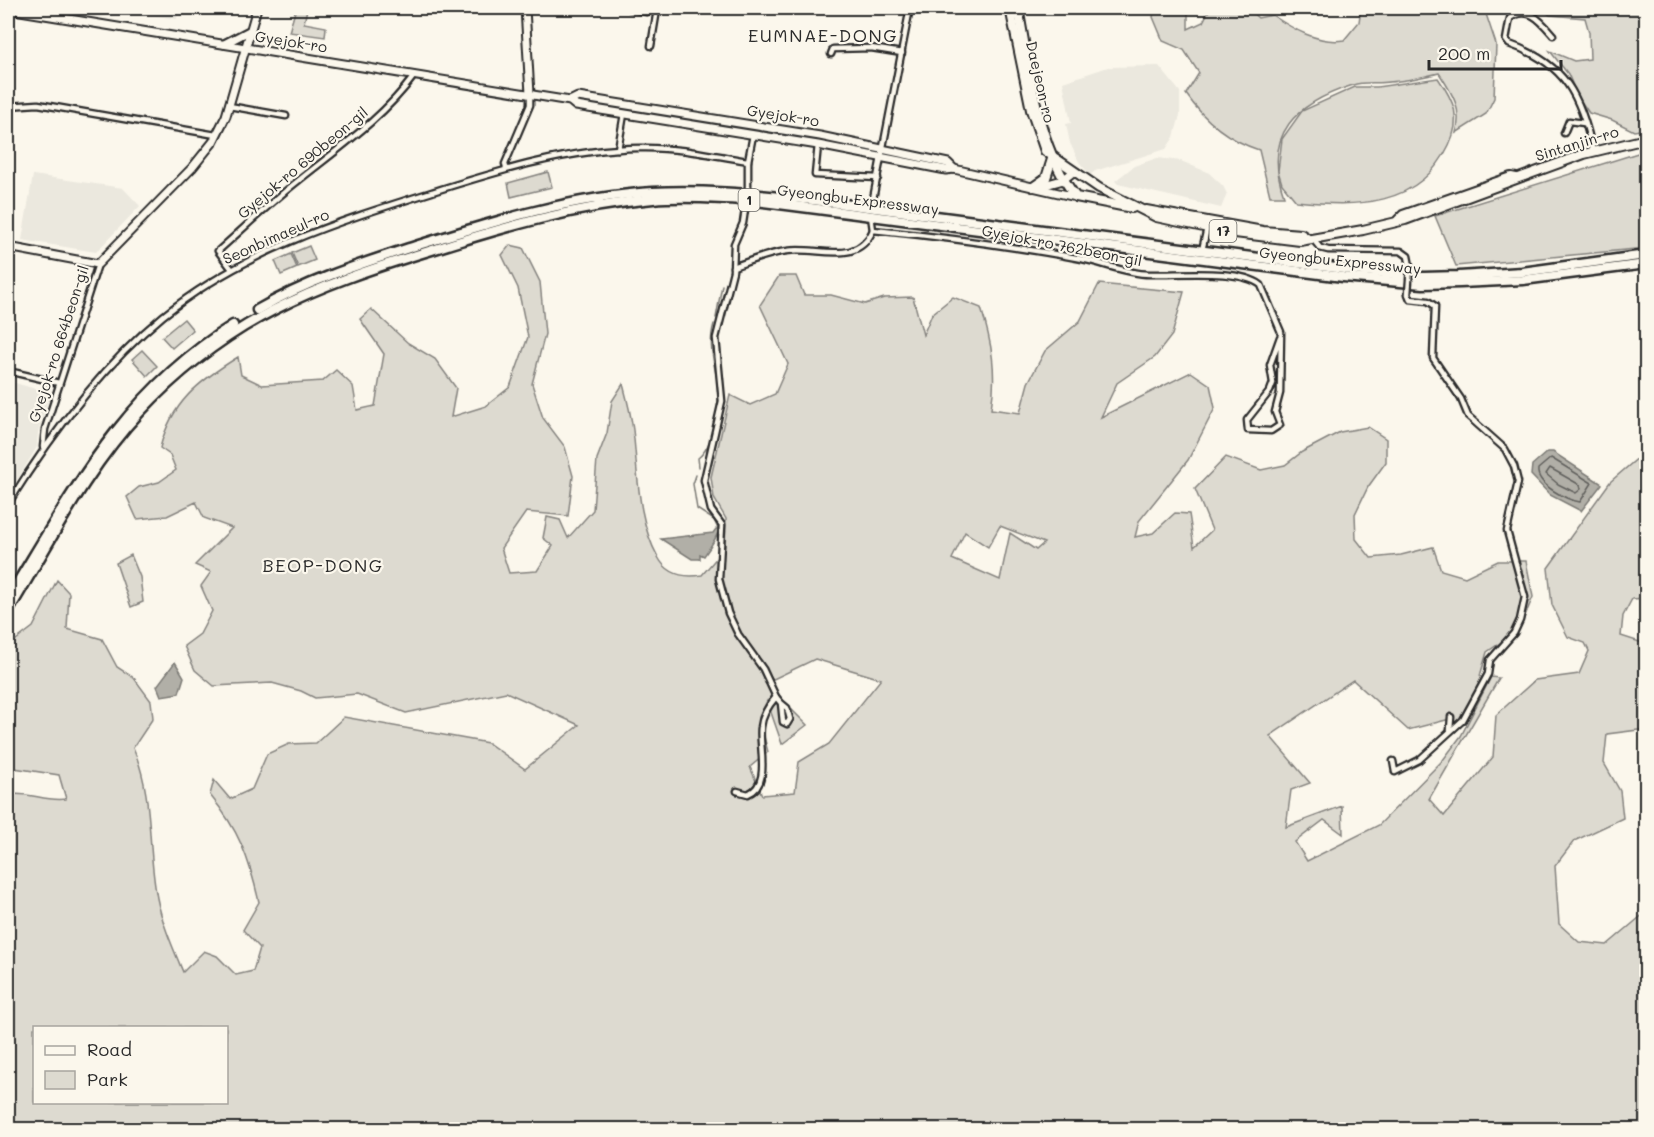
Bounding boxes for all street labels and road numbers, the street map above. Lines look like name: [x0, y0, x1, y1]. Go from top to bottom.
street label: Gyejok-ro: [254, 25, 329, 57]
street label: Daejeon-ro: [1022, 39, 1060, 125]
street label: Gyejok-ro: [746, 99, 821, 131]
street label: Gyejok-ro 690beon-gil: [233, 102, 372, 223]
street label: Sintanjin-ro: [1533, 121, 1621, 165]
street label: Gyeongbu Expressway: [776, 179, 940, 219]
road number: 1: [738, 189, 760, 211]
street label: Seonbimaeul-ro: [219, 204, 332, 268]
street label: Gyejok-ro 762beon-gil: [980, 220, 1144, 270]
road number: 17: [1210, 220, 1236, 242]
street label: Gyeongbu Expressway: [1258, 242, 1422, 278]
street label: Gyejok-ro 664beon-gil: [23, 263, 93, 425]

